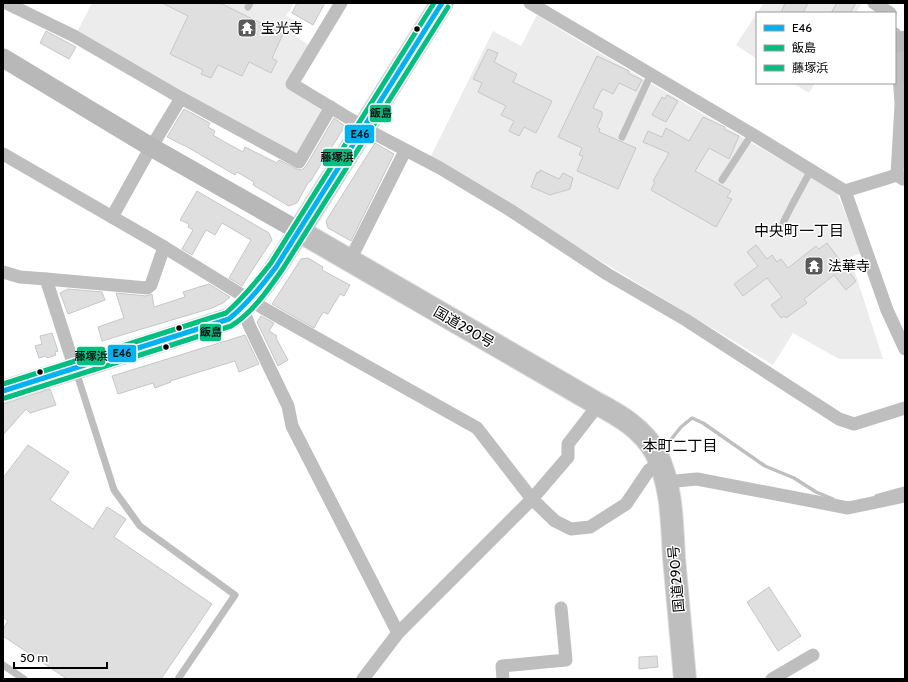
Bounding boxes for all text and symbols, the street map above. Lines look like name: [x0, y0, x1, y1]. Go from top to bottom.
legend: [756, 12, 896, 84]
temple icon: 宝光寺: [236, 17, 258, 39]
place label: 宝光寺: [261, 19, 303, 37]
text: E46: [792, 20, 812, 35]
unlabelled marker: [412, 24, 422, 34]
text: 飯島: [792, 40, 816, 55]
text: 藤塚浜: [792, 60, 828, 75]
line badge: 飯島: [369, 104, 392, 123]
text: 飯島: [369, 106, 392, 120]
line badge: E46: [344, 124, 375, 144]
text: E46: [351, 127, 369, 141]
line badge: 藤塚浜: [322, 148, 353, 167]
text: 藤塚浜: [321, 150, 354, 164]
district label: 中央町一丁目: [754, 222, 844, 240]
temple icon: 法華寺: [803, 255, 825, 277]
place label: 法華寺: [828, 257, 870, 275]
street label: 国道290号: [430, 302, 498, 352]
unlabelled marker: [174, 323, 184, 333]
line badge: 飯島: [199, 323, 222, 342]
text: 飯島: [199, 325, 222, 339]
unlabelled marker: [161, 342, 171, 352]
line badge: E46: [107, 344, 137, 363]
line badge: 藤塚浜: [76, 346, 106, 366]
text: E46: [113, 346, 131, 360]
text: 藤塚浜: [75, 349, 108, 363]
unlabelled marker: [35, 367, 45, 377]
district label: 本町二丁目: [642, 437, 718, 455]
street label: 国道290号: [664, 545, 688, 613]
scale bar: [14, 644, 107, 670]
text: 50 m: [20, 650, 48, 665]

